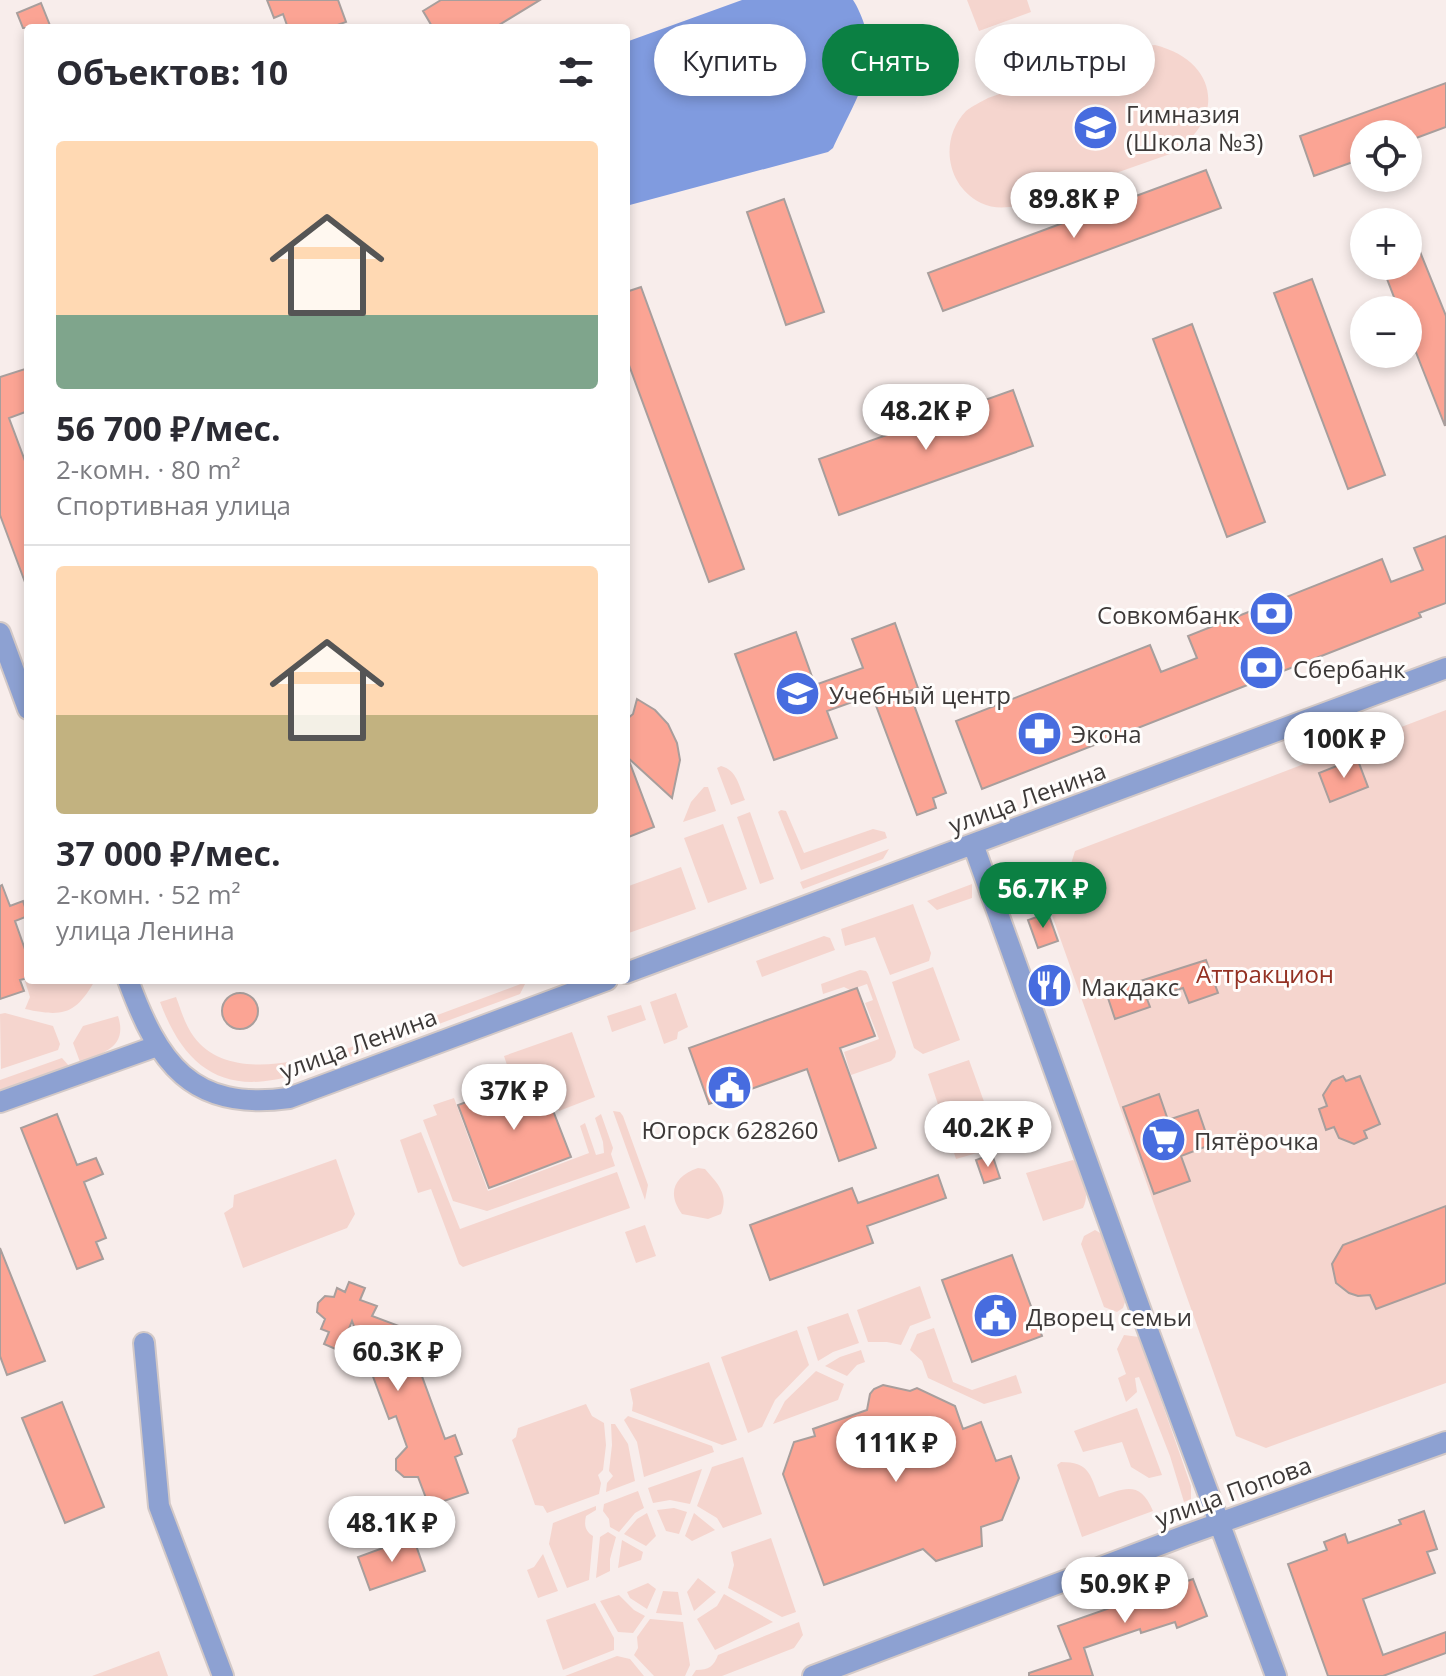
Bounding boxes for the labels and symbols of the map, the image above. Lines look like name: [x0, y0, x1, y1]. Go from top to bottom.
place label: Гимназия (Школа №3): [1126, 97, 1263, 158]
school or university icon: Гимназия (Школа №3): [1071, 103, 1119, 151]
pin: 89.8K ₽: [1000, 172, 1148, 240]
pin: 48.2K ₽: [852, 384, 1000, 452]
bank icon: Совкомбанк: [1247, 590, 1295, 638]
place label: Совкомбанк: [1097, 598, 1241, 631]
bank icon: Сбербанк: [1238, 644, 1286, 692]
place label: Сбербанк: [1293, 652, 1406, 685]
school or university icon: Учебный центр: [774, 670, 822, 718]
place label: Учебный центр: [829, 678, 1011, 711]
pharmacy icon: Экона: [1016, 709, 1064, 757]
pin: 100K ₽: [1279, 712, 1409, 780]
place label: Экона: [1071, 717, 1142, 750]
street label: улица Ленина: [944, 753, 1110, 841]
pin: 56.7K ₽: [969, 862, 1117, 930]
park label: Аттракцион: [1196, 957, 1334, 990]
restaurant icon: Макдакс: [1026, 962, 1074, 1010]
place label: Макдакс: [1081, 970, 1179, 1003]
street label: улица Ленина: [275, 999, 441, 1087]
public building icon: Югорск 628260: [706, 1063, 754, 1111]
pin: 37K ₽: [458, 1064, 570, 1132]
pin: 40.2K ₽: [914, 1101, 1062, 1169]
place label: Югорск 628260: [641, 1113, 819, 1146]
supermarket icon: Пятёрочка: [1139, 1116, 1187, 1164]
place label: Пятёрочка: [1194, 1124, 1319, 1157]
public building icon: Дворец семьи: [971, 1292, 1019, 1340]
place label: Дворец семьи: [1026, 1300, 1192, 1333]
pin: 60.3K ₽: [324, 1325, 472, 1393]
pin: 111K ₽: [831, 1416, 961, 1484]
street label: улица Попова: [1150, 1447, 1316, 1535]
pin: 48.1K ₽: [318, 1496, 466, 1564]
pin: 50.9K ₽: [1051, 1557, 1199, 1625]

